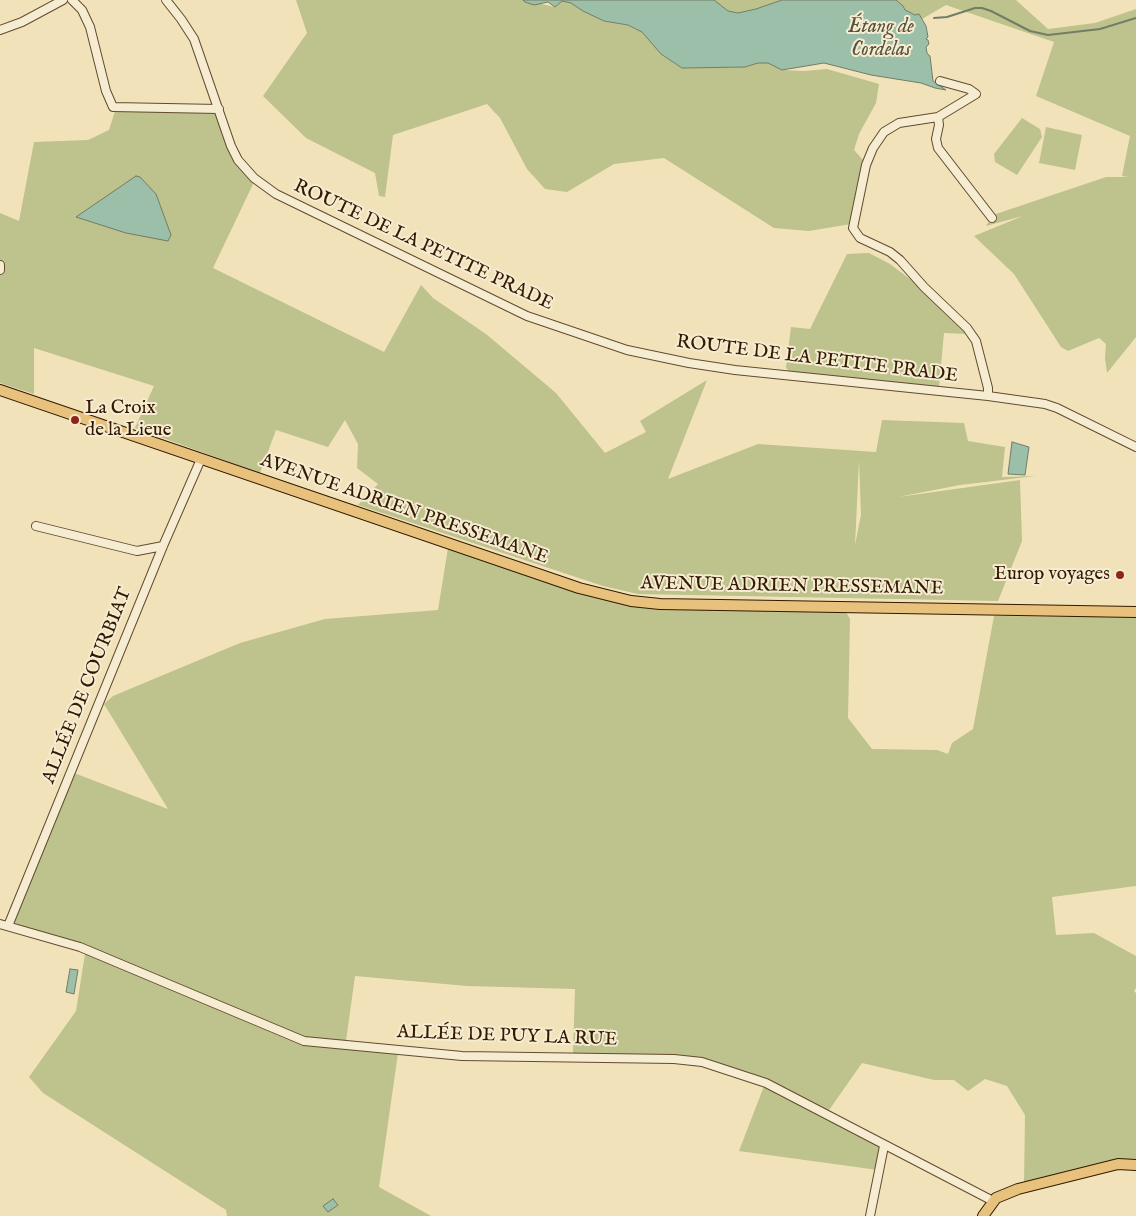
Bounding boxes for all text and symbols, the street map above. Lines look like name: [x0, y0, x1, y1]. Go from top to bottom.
water label: Étang de Cordelas: [848, 16, 914, 63]
street label: ROUTE DE LA PETITE PRADE: [290, 176, 556, 316]
street label: ROUTE DE LA PETITE PRADE: [675, 331, 959, 389]
place label: La Croix de la Lieue: [85, 398, 171, 442]
marker: La Croix de la Lieue: [69, 414, 81, 426]
street label: AVENUE ADRIEN PRESSEMANE: [257, 450, 551, 570]
place label: Europ voyages: [994, 564, 1110, 586]
marker: Europ voyages: [1114, 569, 1126, 581]
street label: AVENUE ADRIEN PRESSEMANE: [640, 573, 944, 601]
street label: ALLÉE DE COURBIAT: [38, 585, 138, 787]
street label: ALLÉE DE PUY LA RUE: [396, 1022, 618, 1052]

